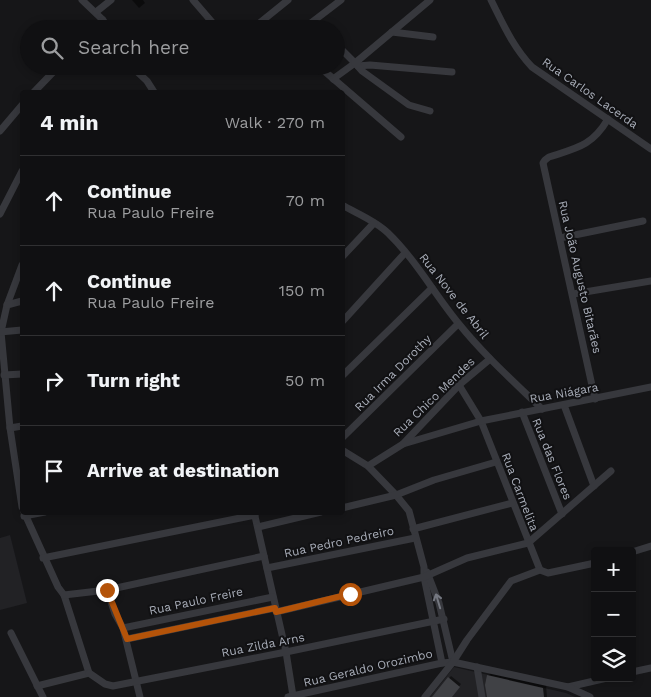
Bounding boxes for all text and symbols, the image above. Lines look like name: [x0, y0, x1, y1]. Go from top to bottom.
search box: [20, 20, 345, 75]
icon: search: [38, 34, 66, 62]
text: Search here: [78, 36, 189, 59]
street label: Rua Carlos Lacerda: [539, 55, 641, 131]
text: 4 min: [40, 110, 98, 135]
text: Walk · 270 m: [225, 113, 325, 132]
text: Continue: [87, 180, 171, 203]
icon: ahead: [40, 187, 68, 215]
text: 70 m: [286, 191, 325, 210]
street label: Rua João Augusto Bitarães: [556, 199, 604, 355]
text: Rua Paulo Freire: [87, 203, 215, 222]
street label: Rua Nove de Abril: [416, 251, 492, 342]
text: Continue: [87, 270, 171, 293]
icon: ahead: [40, 277, 68, 305]
text: 150 m: [279, 281, 325, 300]
text: Rua Paulo Freire: [87, 293, 215, 312]
street label: Rua Irma Dorothy: [352, 331, 435, 414]
street label: Rua Chico Mendes: [390, 354, 478, 440]
icon: right: [40, 367, 68, 395]
text: Turn right: [87, 369, 180, 392]
text: 50 m: [285, 371, 325, 390]
street label: Rua Niágara: [529, 380, 600, 406]
street label: Rua das Flores: [529, 416, 575, 502]
street label: Rua Carmelita: [499, 451, 541, 533]
icon: arrive: [40, 457, 68, 485]
text: Arrive at destination: [87, 459, 279, 482]
street label: Rua Pedro Pedreiro: [283, 524, 395, 560]
map controls: [591, 547, 636, 682]
button: +: [591, 547, 636, 592]
route end: [96, 579, 119, 602]
route start: [339, 583, 362, 606]
street label: Rua Paulo Freire: [148, 584, 244, 618]
button: −: [591, 592, 636, 637]
one-way arrow: [433, 594, 443, 610]
street label: Rua Zilda Arns: [220, 630, 306, 660]
button: layers: [591, 637, 636, 682]
street label: Rua Geraldo Orozimbo: [302, 646, 434, 690]

